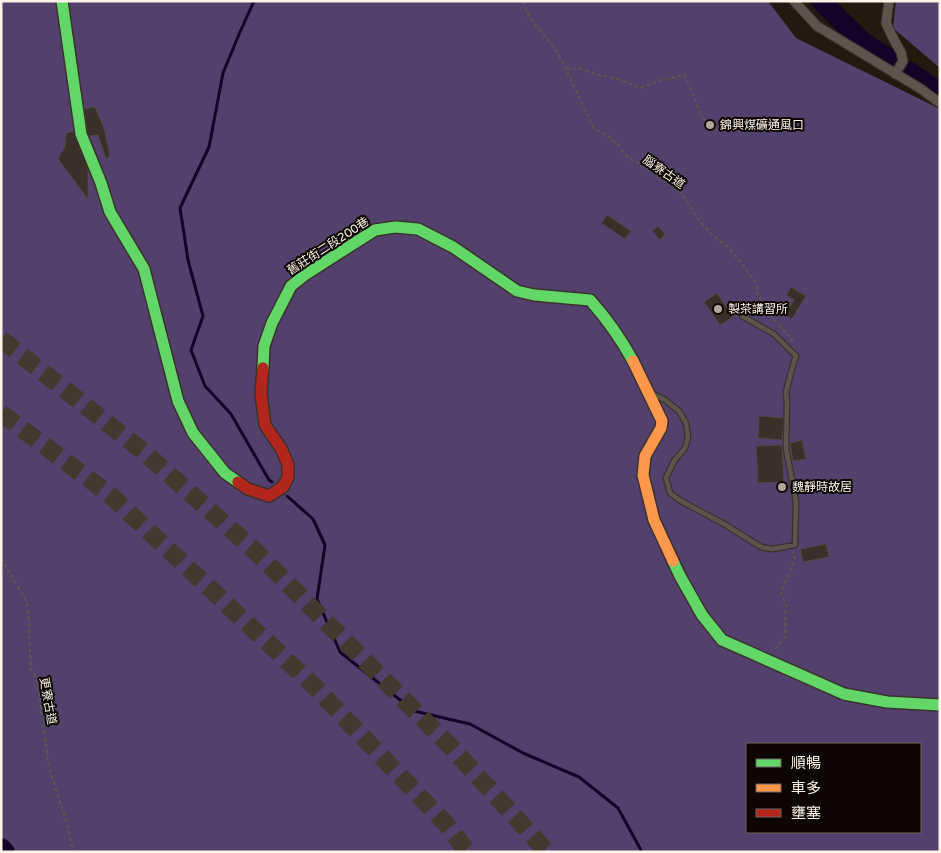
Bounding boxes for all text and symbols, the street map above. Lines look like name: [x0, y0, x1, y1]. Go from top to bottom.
place label: 錦興煤礦通風口: [720, 118, 804, 132]
marker: 錦興煤礦通風口: [704, 119, 716, 131]
street label: 腦寮古道: [640, 152, 688, 192]
street label: 舊莊街二段200巷: [285, 214, 371, 278]
place label: 製茶講習所: [728, 302, 788, 316]
marker: 製茶講習所: [712, 303, 724, 315]
place label: 魏靜時故居: [792, 480, 852, 494]
marker: 魏靜時故居: [776, 481, 788, 493]
street label: 更寮古道: [37, 676, 59, 726]
legend: [746, 743, 921, 833]
text: 順暢: [791, 754, 821, 772]
text: 車多: [791, 779, 821, 797]
text: 壅塞: [791, 804, 821, 822]

